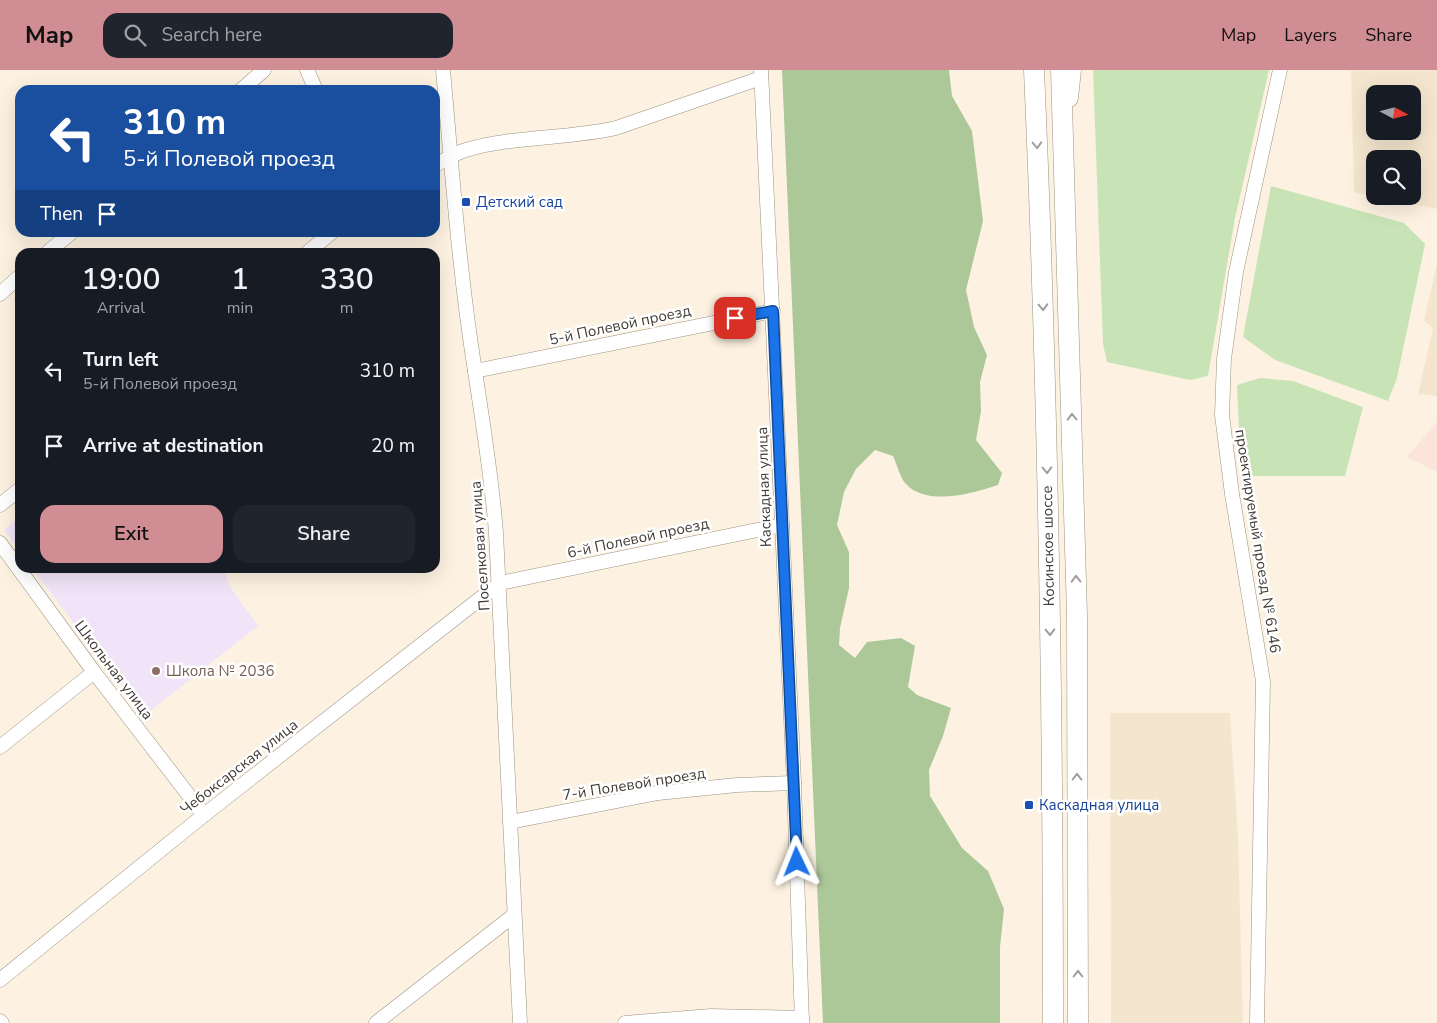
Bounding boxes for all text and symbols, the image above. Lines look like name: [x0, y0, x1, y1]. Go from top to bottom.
search box: [103, 13, 453, 58]
text: Map: [25, 19, 73, 51]
icon: search: [121, 21, 149, 49]
text: Search here: [161, 22, 262, 48]
text: Map: [1221, 23, 1256, 47]
text: Layers: [1284, 23, 1337, 47]
text: Share: [1365, 23, 1412, 47]
north arrow: [1366, 85, 1421, 140]
map controls: [1366, 85, 1421, 205]
text: 310 m: [123, 99, 226, 146]
icon: left: [40, 105, 105, 170]
one-way arrow: [1032, 142, 1042, 149]
text: 5-й Полевой проезд: [123, 144, 335, 174]
button: search: [1366, 150, 1421, 205]
place label: Детский сад: [476, 192, 563, 212]
marker: Детский сад: [460, 196, 472, 208]
icon: arrive: [93, 200, 121, 228]
text: Then: [40, 201, 83, 227]
text: 19:00: [81, 259, 160, 300]
text: 1: [231, 259, 249, 300]
text: 330: [320, 259, 374, 300]
text: Arrival: [97, 297, 145, 319]
text: min: [227, 297, 253, 319]
text: m: [340, 297, 354, 319]
pin: [714, 297, 756, 339]
street label: 5-й Полевой проезд: [547, 300, 693, 350]
icon: arrive: [721, 304, 749, 332]
one-way arrow: [1037, 304, 1048, 312]
text: Turn left: [83, 347, 158, 373]
icon: left: [40, 357, 68, 385]
text: 310 m: [360, 358, 415, 384]
text: 5-й Полевой проезд: [83, 373, 237, 395]
one-way arrow: [1067, 413, 1077, 420]
street label: Каскадная улица: [752, 427, 776, 547]
street label: проектируемый проезд № 6146: [1230, 428, 1286, 654]
icon: arrive: [40, 432, 68, 460]
text: Arrive at destination: [83, 433, 264, 459]
text: 20 m: [371, 433, 415, 459]
one-way arrow: [1042, 466, 1052, 474]
street label: Поселковая улица: [465, 480, 495, 612]
street label: Косинское шоссе: [1037, 485, 1059, 607]
button: Exit: [40, 505, 223, 563]
button: Share: [233, 505, 415, 563]
street label: 6-й Полевой проезд: [565, 513, 711, 563]
one-way arrow: [1071, 575, 1081, 583]
street label: Школьная улица: [70, 616, 158, 724]
one-way arrow: [1045, 628, 1055, 636]
place label: Школа № 2036: [166, 661, 275, 681]
marker: Школа № 2036: [150, 665, 162, 677]
street label: Чебоксарская улица: [176, 715, 302, 819]
street label: 7-й Полевой проезд: [561, 763, 707, 805]
one-way arrow: [1072, 773, 1082, 780]
place label: Каскадная улица: [1039, 795, 1159, 815]
marker: Каскадная улица: [1023, 799, 1035, 811]
position arrow: [770, 835, 822, 887]
one-way arrow: [1073, 970, 1083, 978]

